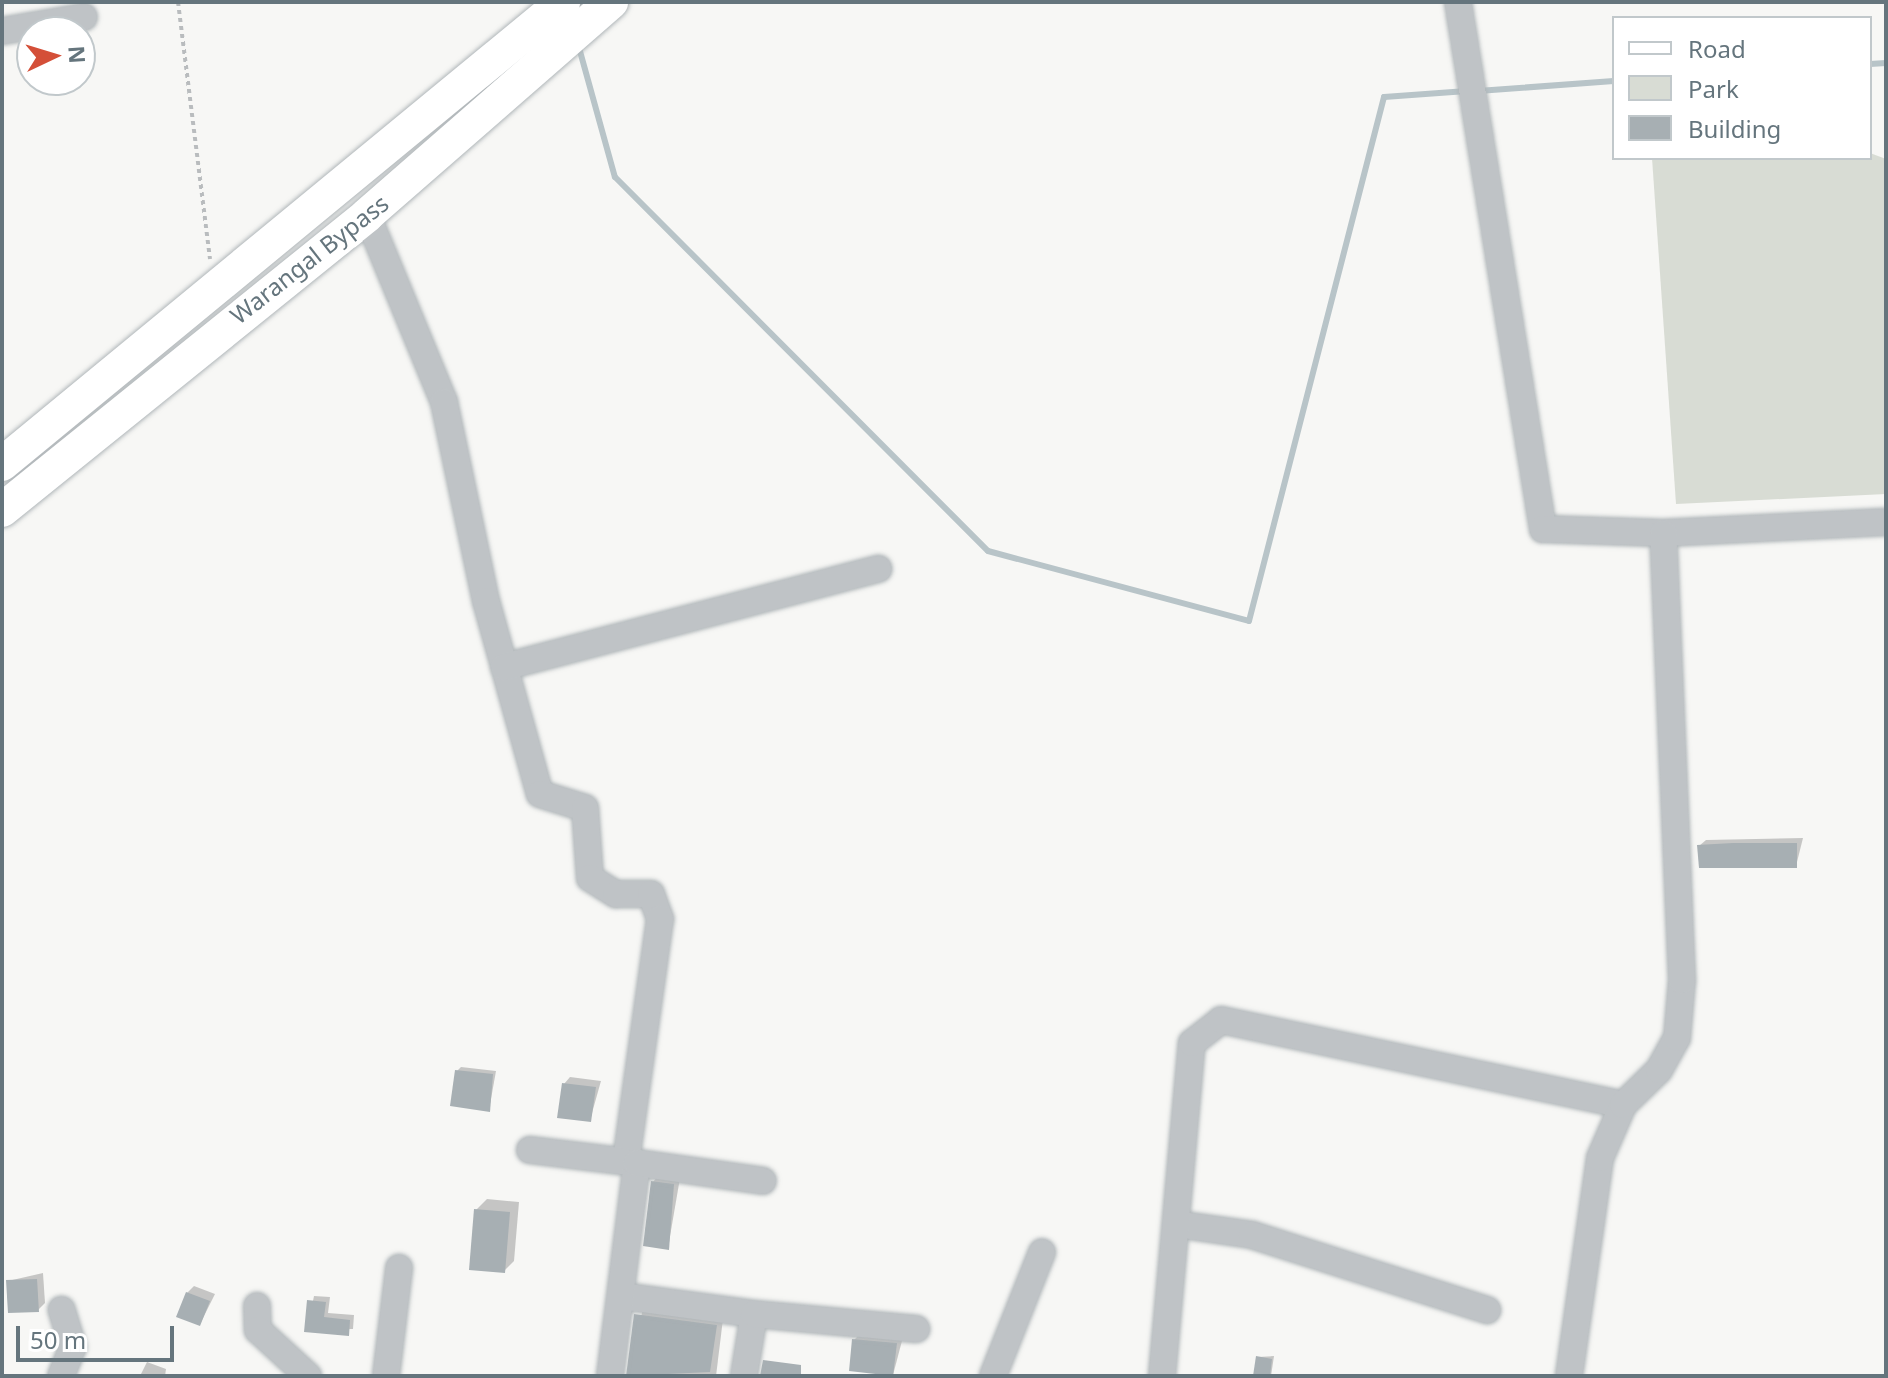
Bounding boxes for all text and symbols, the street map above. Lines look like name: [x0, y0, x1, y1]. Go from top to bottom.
north arrow: [16, 16, 96, 96]
legend: [1612, 16, 1872, 160]
text: Road: [1688, 32, 1746, 65]
text: N: [62, 44, 94, 64]
text: Park: [1688, 72, 1739, 105]
text: Building: [1688, 112, 1781, 145]
street label: Warangal Bypass: [224, 188, 394, 330]
scale bar: [20, 1310, 178, 1360]
text: 50 m: [30, 1323, 86, 1356]

